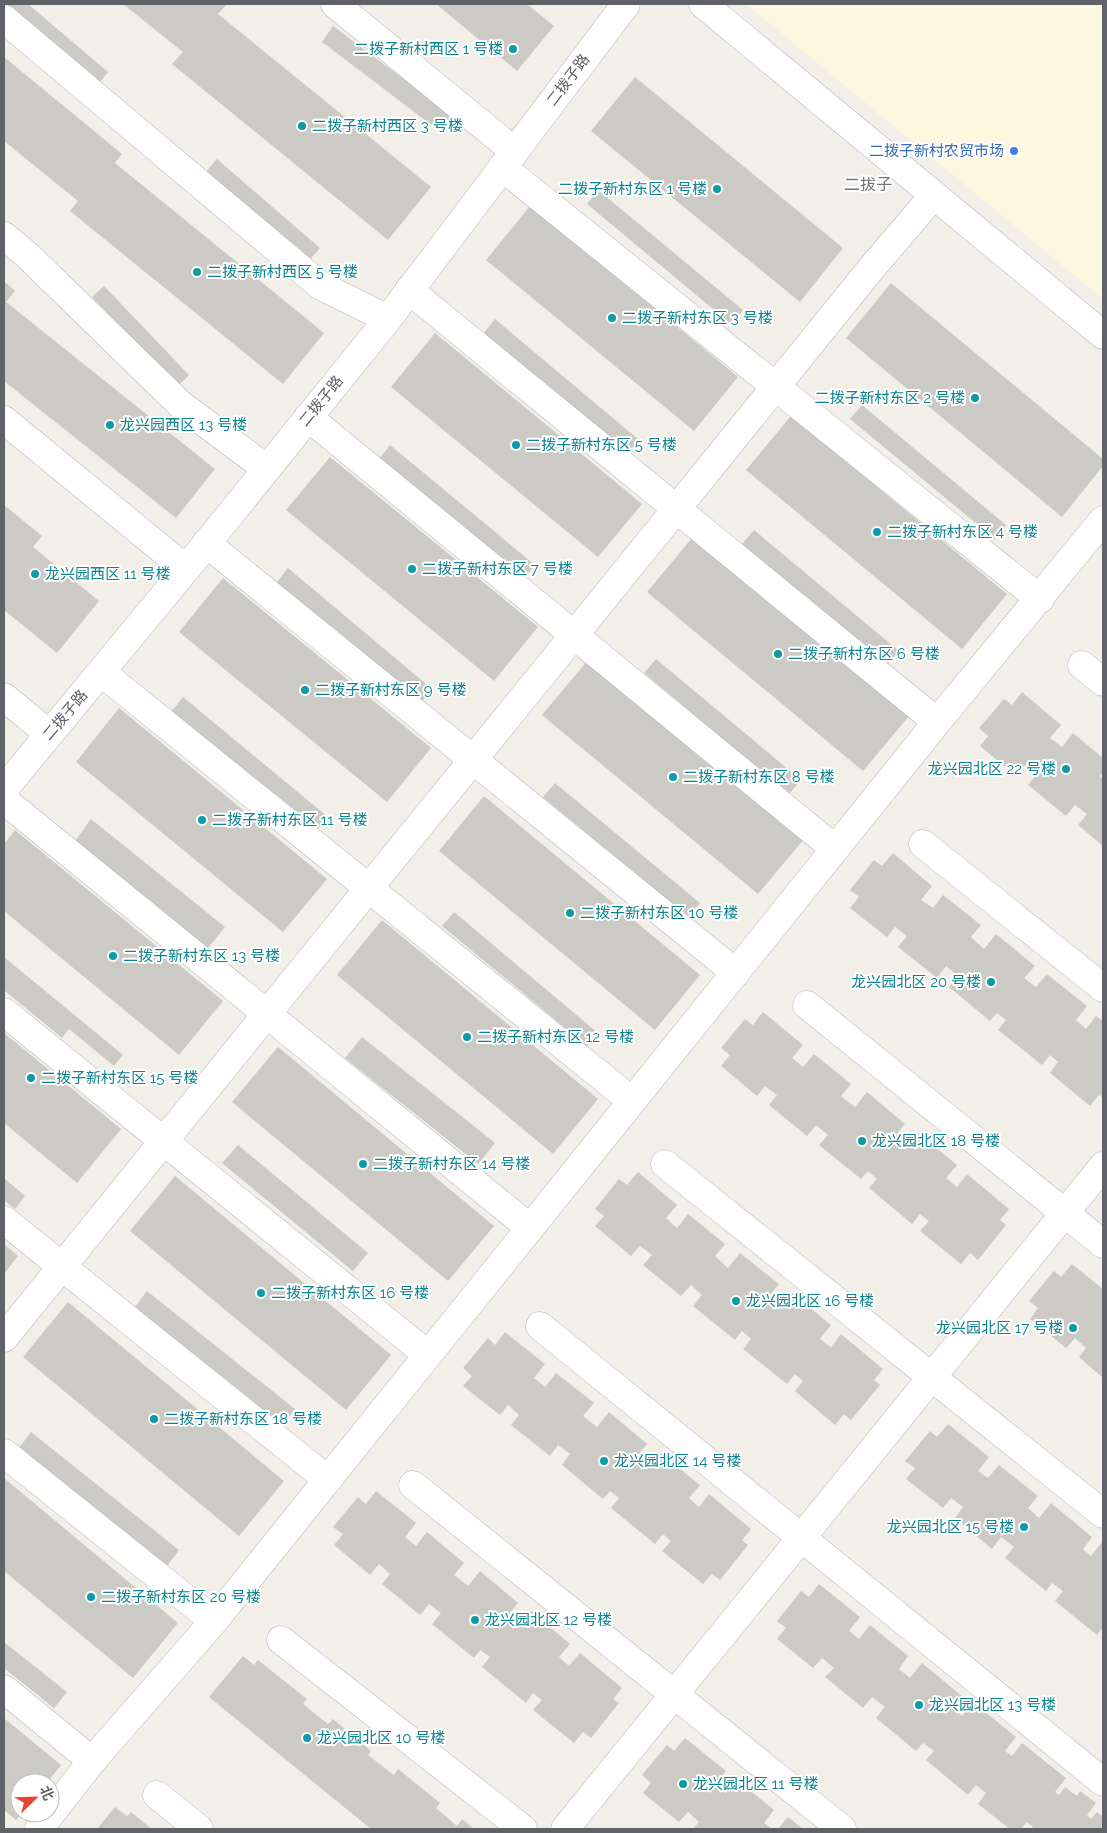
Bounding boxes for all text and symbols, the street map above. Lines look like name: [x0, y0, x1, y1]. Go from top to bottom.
place label: 二拨子新村西区 1 号楼: [354, 40, 503, 58]
marker: 二拨子新村西区 1 号楼: [507, 43, 519, 55]
street label: 二拨子路: [543, 51, 593, 109]
place label: 二拨子新村西区 3 号楼: [312, 117, 463, 135]
marker: 二拨子新村西区 3 号楼: [296, 120, 308, 132]
place label: 二拨子新村农贸市场: [869, 142, 1004, 160]
marker: 二拨子新村农贸市场: [1008, 145, 1020, 157]
district label: 二拔子: [844, 175, 892, 194]
place label: 二拨子新村东区 1 号楼: [558, 180, 707, 198]
marker: 二拨子新村东区 1 号楼: [711, 183, 723, 195]
place label: 二拨子新村西区 5 号楼: [207, 263, 358, 281]
marker: 二拨子新村西区 5 号楼: [191, 266, 203, 278]
place label: 二拨子新村东区 3 号楼: [622, 309, 773, 327]
marker: 二拨子新村东区 3 号楼: [606, 312, 618, 324]
street label: 二拨子路: [295, 372, 347, 430]
place label: 二拨子新村东区 2 号楼: [815, 389, 965, 407]
marker: 二拨子新村东区 2 号楼: [969, 392, 981, 404]
place label: 龙兴园西区 13 号楼: [120, 416, 247, 434]
marker: 龙兴园西区 13 号楼: [104, 419, 116, 431]
place label: 二拨子新村东区 5 号楼: [526, 436, 677, 454]
marker: 二拨子新村东区 5 号楼: [510, 439, 522, 451]
place label: 二拨子新村东区 4 号楼: [887, 523, 1038, 541]
marker: 二拨子新村东区 4 号楼: [871, 526, 883, 538]
place label: 二拨子新村东区 7 号楼: [422, 560, 573, 578]
marker: 二拨子新村东区 7 号楼: [406, 563, 418, 575]
place label: 龙兴园西区 11 号楼: [45, 565, 171, 583]
marker: 龙兴园西区 11 号楼: [29, 568, 41, 580]
place label: 二拨子新村东区 6 号楼: [788, 645, 940, 663]
marker: 二拨子新村东区 6 号楼: [772, 648, 784, 660]
place label: 二拨子新村东区 9 号楼: [315, 681, 466, 699]
marker: 二拨子新村东区 9 号楼: [299, 684, 311, 696]
street label: 二拨子路: [39, 686, 91, 744]
place label: 龙兴园北区 22 号楼: [928, 760, 1056, 778]
marker: 龙兴园北区 22 号楼: [1060, 763, 1072, 775]
place label: 二拨子新村东区 8 号楼: [683, 768, 835, 786]
marker: 二拨子新村东区 8 号楼: [667, 771, 679, 783]
place label: 二拨子新村东区 11 号楼: [212, 811, 368, 829]
marker: 二拨子新村东区 11 号楼: [196, 814, 208, 826]
place label: 二拨子新村东区 10 号楼: [580, 904, 738, 922]
marker: 二拨子新村东区 10 号楼: [564, 907, 576, 919]
place label: 二拨子新村东区 13 号楼: [123, 947, 280, 965]
marker: 二拨子新村东区 13 号楼: [107, 950, 119, 962]
place label: 龙兴园北区 20 号楼: [851, 973, 981, 991]
marker: 龙兴园北区 20 号楼: [985, 976, 997, 988]
place label: 二拨子新村东区 12 号楼: [477, 1028, 634, 1046]
marker: 二拨子新村东区 12 号楼: [461, 1031, 473, 1043]
place label: 二拨子新村东区 15 号楼: [41, 1069, 198, 1087]
marker: 二拨子新村东区 15 号楼: [25, 1072, 37, 1084]
place label: 龙兴园北区 18 号楼: [872, 1132, 1000, 1150]
marker: 龙兴园北区 18 号楼: [856, 1135, 868, 1147]
place label: 二拨子新村东区 14 号楼: [373, 1155, 530, 1173]
marker: 二拨子新村东区 14 号楼: [357, 1158, 369, 1170]
place label: 二拨子新村东区 16 号楼: [271, 1284, 429, 1302]
marker: 二拨子新村东区 16 号楼: [255, 1287, 267, 1299]
place label: 龙兴园北区 16 号楼: [746, 1292, 874, 1310]
marker: 龙兴园北区 16 号楼: [730, 1295, 742, 1307]
place label: 龙兴园北区 17 号楼: [936, 1319, 1063, 1337]
marker: 龙兴园北区 17 号楼: [1067, 1322, 1079, 1334]
place label: 二拨子新村东区 18 号楼: [164, 1410, 322, 1428]
marker: 二拨子新村东区 18 号楼: [148, 1413, 160, 1425]
place label: 龙兴园北区 14 号楼: [614, 1452, 741, 1470]
marker: 龙兴园北区 14 号楼: [598, 1455, 610, 1467]
place label: 龙兴园北区 15 号楼: [887, 1518, 1014, 1536]
marker: 龙兴园北区 15 号楼: [1018, 1521, 1030, 1533]
place label: 二拨子新村东区 20 号楼: [101, 1588, 261, 1606]
marker: 二拨子新村东区 20 号楼: [85, 1591, 97, 1603]
place label: 龙兴园北区 12 号楼: [485, 1611, 612, 1629]
marker: 龙兴园北区 12 号楼: [469, 1614, 481, 1626]
place label: 龙兴园北区 13 号楼: [929, 1696, 1056, 1714]
marker: 龙兴园北区 13 号楼: [913, 1699, 925, 1711]
place label: 龙兴园北区 10 号楼: [317, 1729, 445, 1747]
marker: 龙兴园北区 10 号楼: [301, 1732, 313, 1744]
north arrow: [10, 1773, 60, 1823]
place label: 龙兴园北区 11 号楼: [693, 1775, 819, 1793]
marker: 龙兴园北区 11 号楼: [677, 1778, 689, 1790]
text: 北: [37, 1783, 57, 1802]

